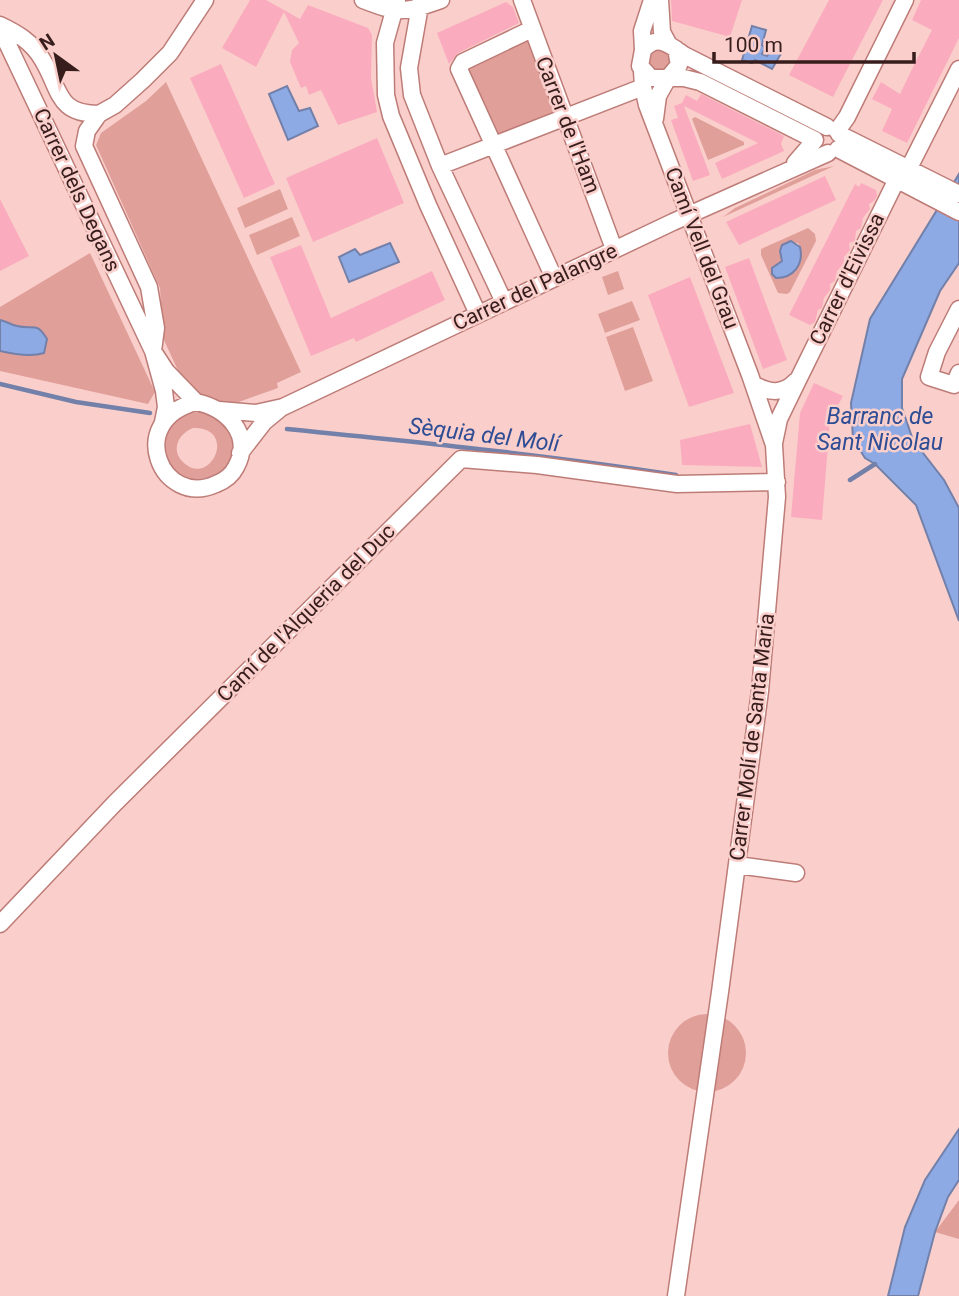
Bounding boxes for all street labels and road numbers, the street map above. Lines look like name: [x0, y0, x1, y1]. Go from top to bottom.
street label: Carrer de l'Ham: [531, 53, 605, 197]
street label: Carrer dels Degans: [29, 105, 125, 275]
street label: Camí Vell del Grau: [660, 164, 744, 332]
street label: Carrer d'Eivissa: [805, 209, 889, 349]
street label: Carrer del Palangre: [449, 238, 621, 336]
street label: Camí de l'Alqueria del Duc: [212, 519, 400, 707]
street label: Carrer Molí de Santa Maria: [725, 612, 779, 862]

